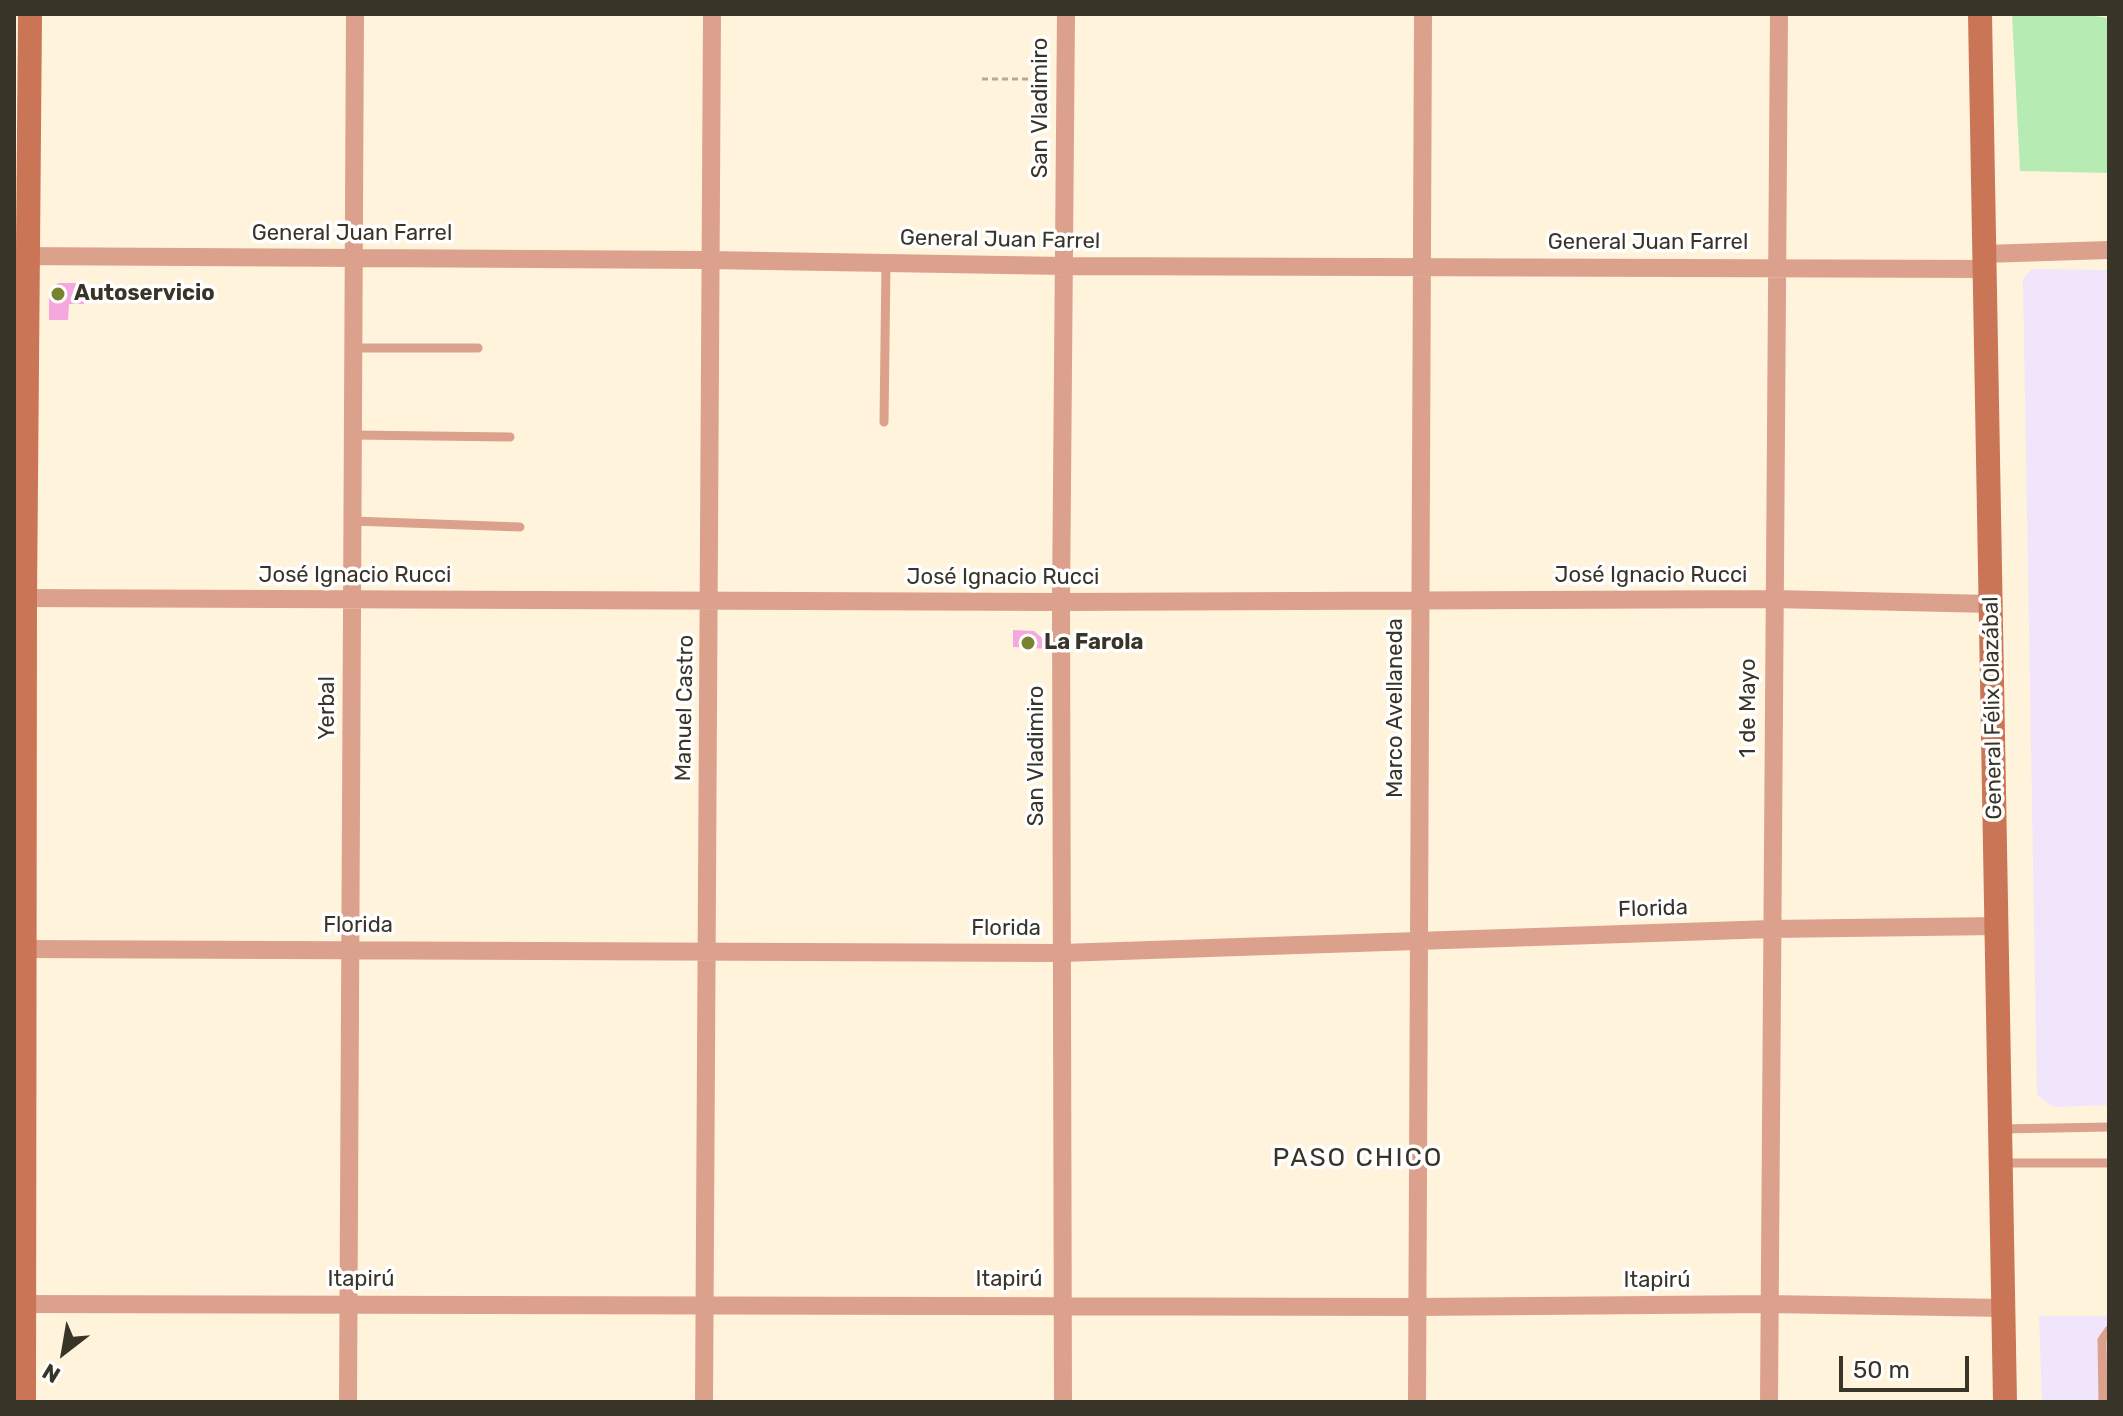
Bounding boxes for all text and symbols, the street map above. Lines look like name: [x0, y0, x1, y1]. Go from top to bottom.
street label: San Vladimiro: [1028, 38, 1054, 178]
street label: General Juan Farrel: [252, 221, 452, 247]
street label: General Juan Farrel: [900, 225, 1100, 255]
street label: General Juan Farrel: [1548, 230, 1748, 256]
place label: Autoservicio: [74, 281, 215, 307]
marker: Autoservicio: [49, 285, 67, 303]
street label: José Ignacio Rucci: [259, 563, 451, 589]
street label: José Ignacio Rucci: [1555, 563, 1747, 589]
street label: José Ignacio Rucci: [907, 565, 1099, 591]
street label: General Félix Olazábal: [1978, 596, 2008, 820]
street label: Marco Avellaneda: [1383, 618, 1409, 798]
place label: La Farola: [1044, 630, 1144, 656]
street label: Manuel Castro: [671, 634, 699, 782]
marker: La Farola: [1019, 634, 1037, 652]
street label: 1 de Mayo: [1736, 658, 1762, 758]
street label: Yerbal: [315, 676, 341, 740]
street label: San Vladimiro: [1024, 686, 1050, 826]
street label: Florida: [1618, 895, 1688, 923]
street label: Florida: [323, 913, 393, 939]
street label: Florida: [971, 916, 1041, 942]
district label: PASO CHICO: [1273, 1142, 1443, 1174]
street label: Itapirú: [328, 1267, 394, 1293]
street label: Itapirú: [976, 1267, 1042, 1293]
street label: Itapirú: [1624, 1268, 1690, 1294]
north arrow: [24, 1312, 104, 1392]
scale bar: [1843, 1340, 1973, 1390]
text: 50 m: [1853, 1356, 1910, 1384]
text: N: [38, 1357, 65, 1389]

